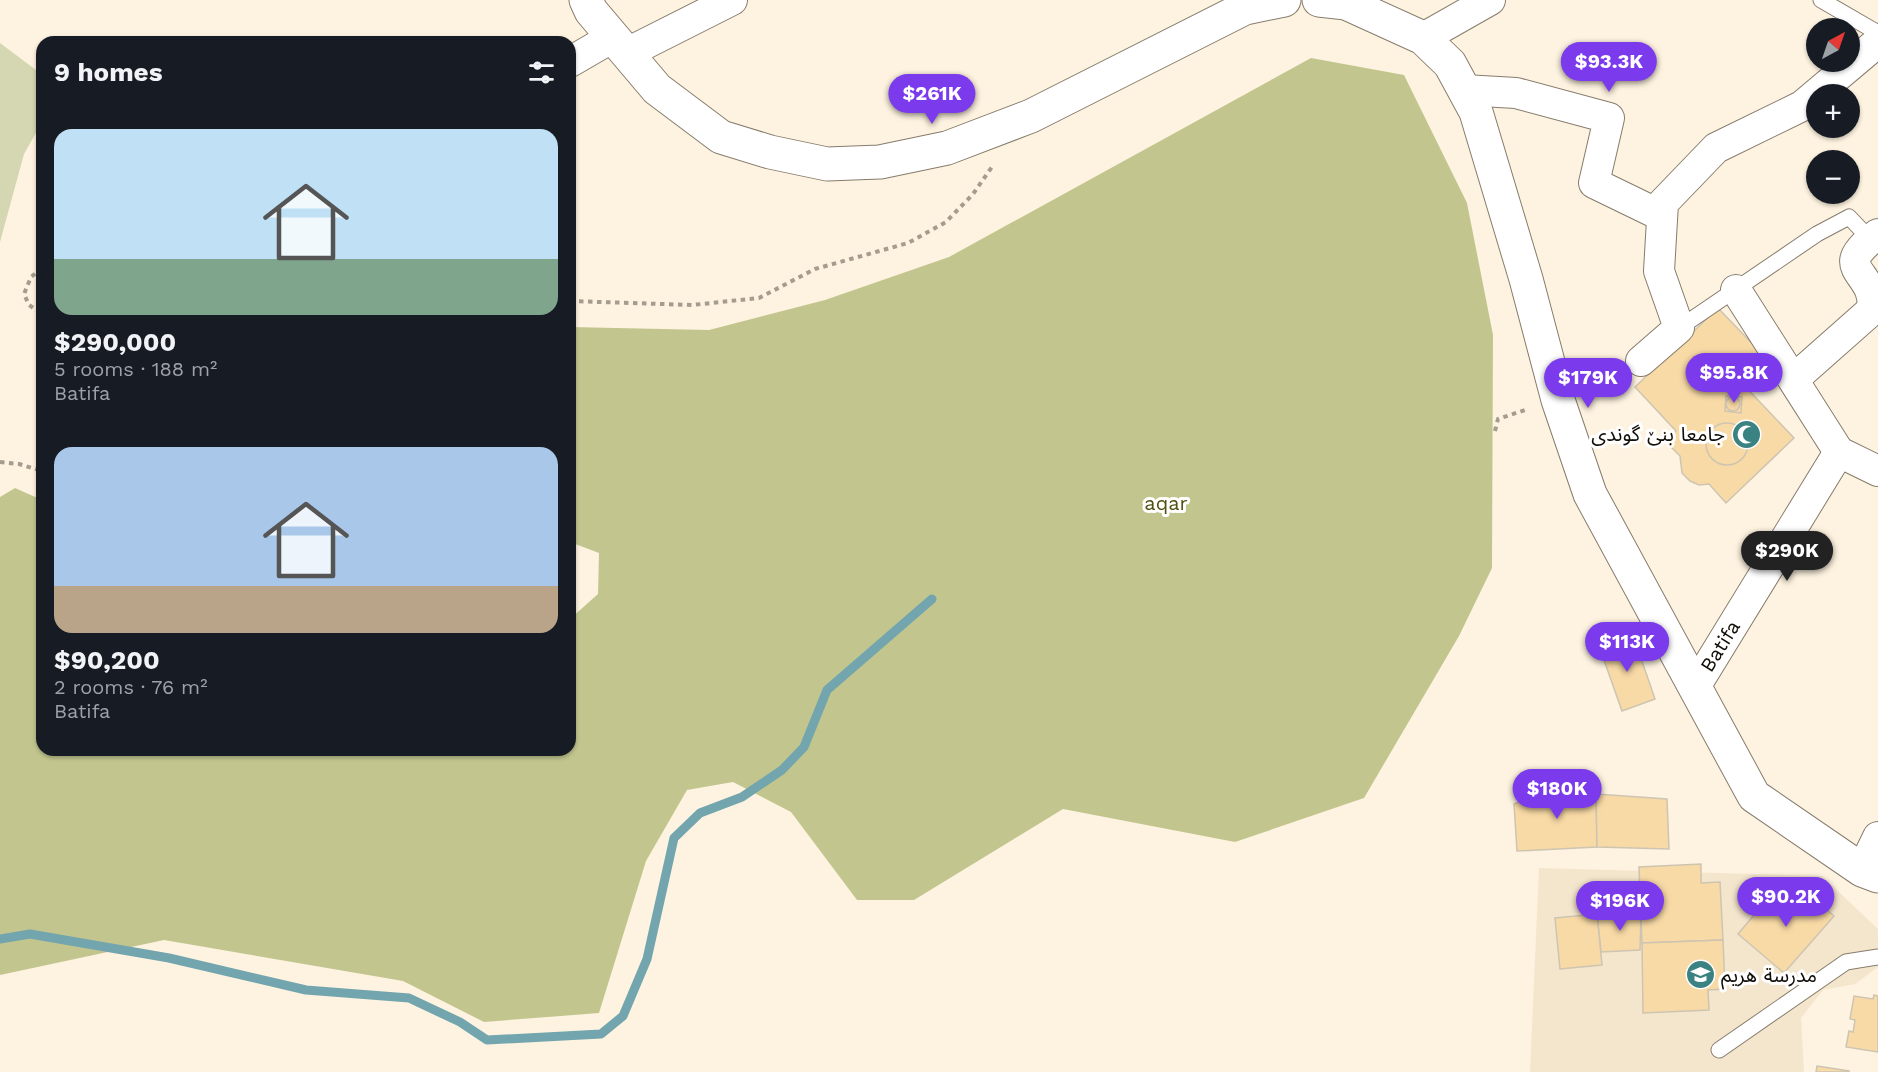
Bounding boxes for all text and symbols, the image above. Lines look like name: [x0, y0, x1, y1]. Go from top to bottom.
north arrow: [1806, 18, 1860, 72]
map controls: [1806, 18, 1860, 204]
pin: $93.3K: [1560, 42, 1658, 93]
text: $93.3K: [1575, 49, 1643, 73]
icon: filters: [525, 56, 558, 89]
text: 9 homes: [54, 57, 163, 87]
pin: $261K: [890, 74, 974, 125]
text: $261K: [902, 81, 962, 105]
button: +: [1806, 84, 1860, 138]
button: −: [1806, 150, 1860, 204]
icon: home: [252, 168, 360, 276]
text: $290,000: [54, 327, 176, 357]
pin: $95.8K: [1685, 353, 1783, 404]
text: 5 rooms · 188 m²: [54, 357, 217, 381]
pin: $179K: [1546, 358, 1630, 409]
text: $95.8K: [1700, 360, 1768, 384]
text: $179K: [1558, 365, 1618, 389]
text: Batifa: [54, 381, 110, 405]
mosque icon: جامعا بنێ گوندی: [1730, 418, 1762, 450]
place label: جامعا بنێ گوندی: [1591, 422, 1725, 446]
icon: home: [252, 486, 360, 594]
park label: aqar: [1144, 491, 1188, 515]
pin: $290K: [1745, 531, 1829, 582]
text: $290K: [1755, 538, 1819, 562]
street label: Batifa: [1695, 616, 1745, 676]
pin: $113K: [1585, 622, 1669, 673]
text: $113K: [1599, 629, 1655, 653]
text: $90,200: [54, 645, 160, 675]
text: 2 rooms · 76 m²: [54, 675, 207, 699]
text: Batifa: [54, 699, 110, 723]
pin: $180K: [1515, 769, 1599, 820]
text: $180K: [1527, 776, 1587, 800]
pin: $90.2K: [1737, 877, 1835, 928]
pin: $196K: [1578, 881, 1662, 932]
text: $90.2K: [1751, 884, 1821, 908]
text: $196K: [1590, 888, 1650, 912]
school or university icon: مدرسة هريم: [1684, 959, 1716, 991]
place label: مدرسة هريم: [1721, 963, 1817, 990]

